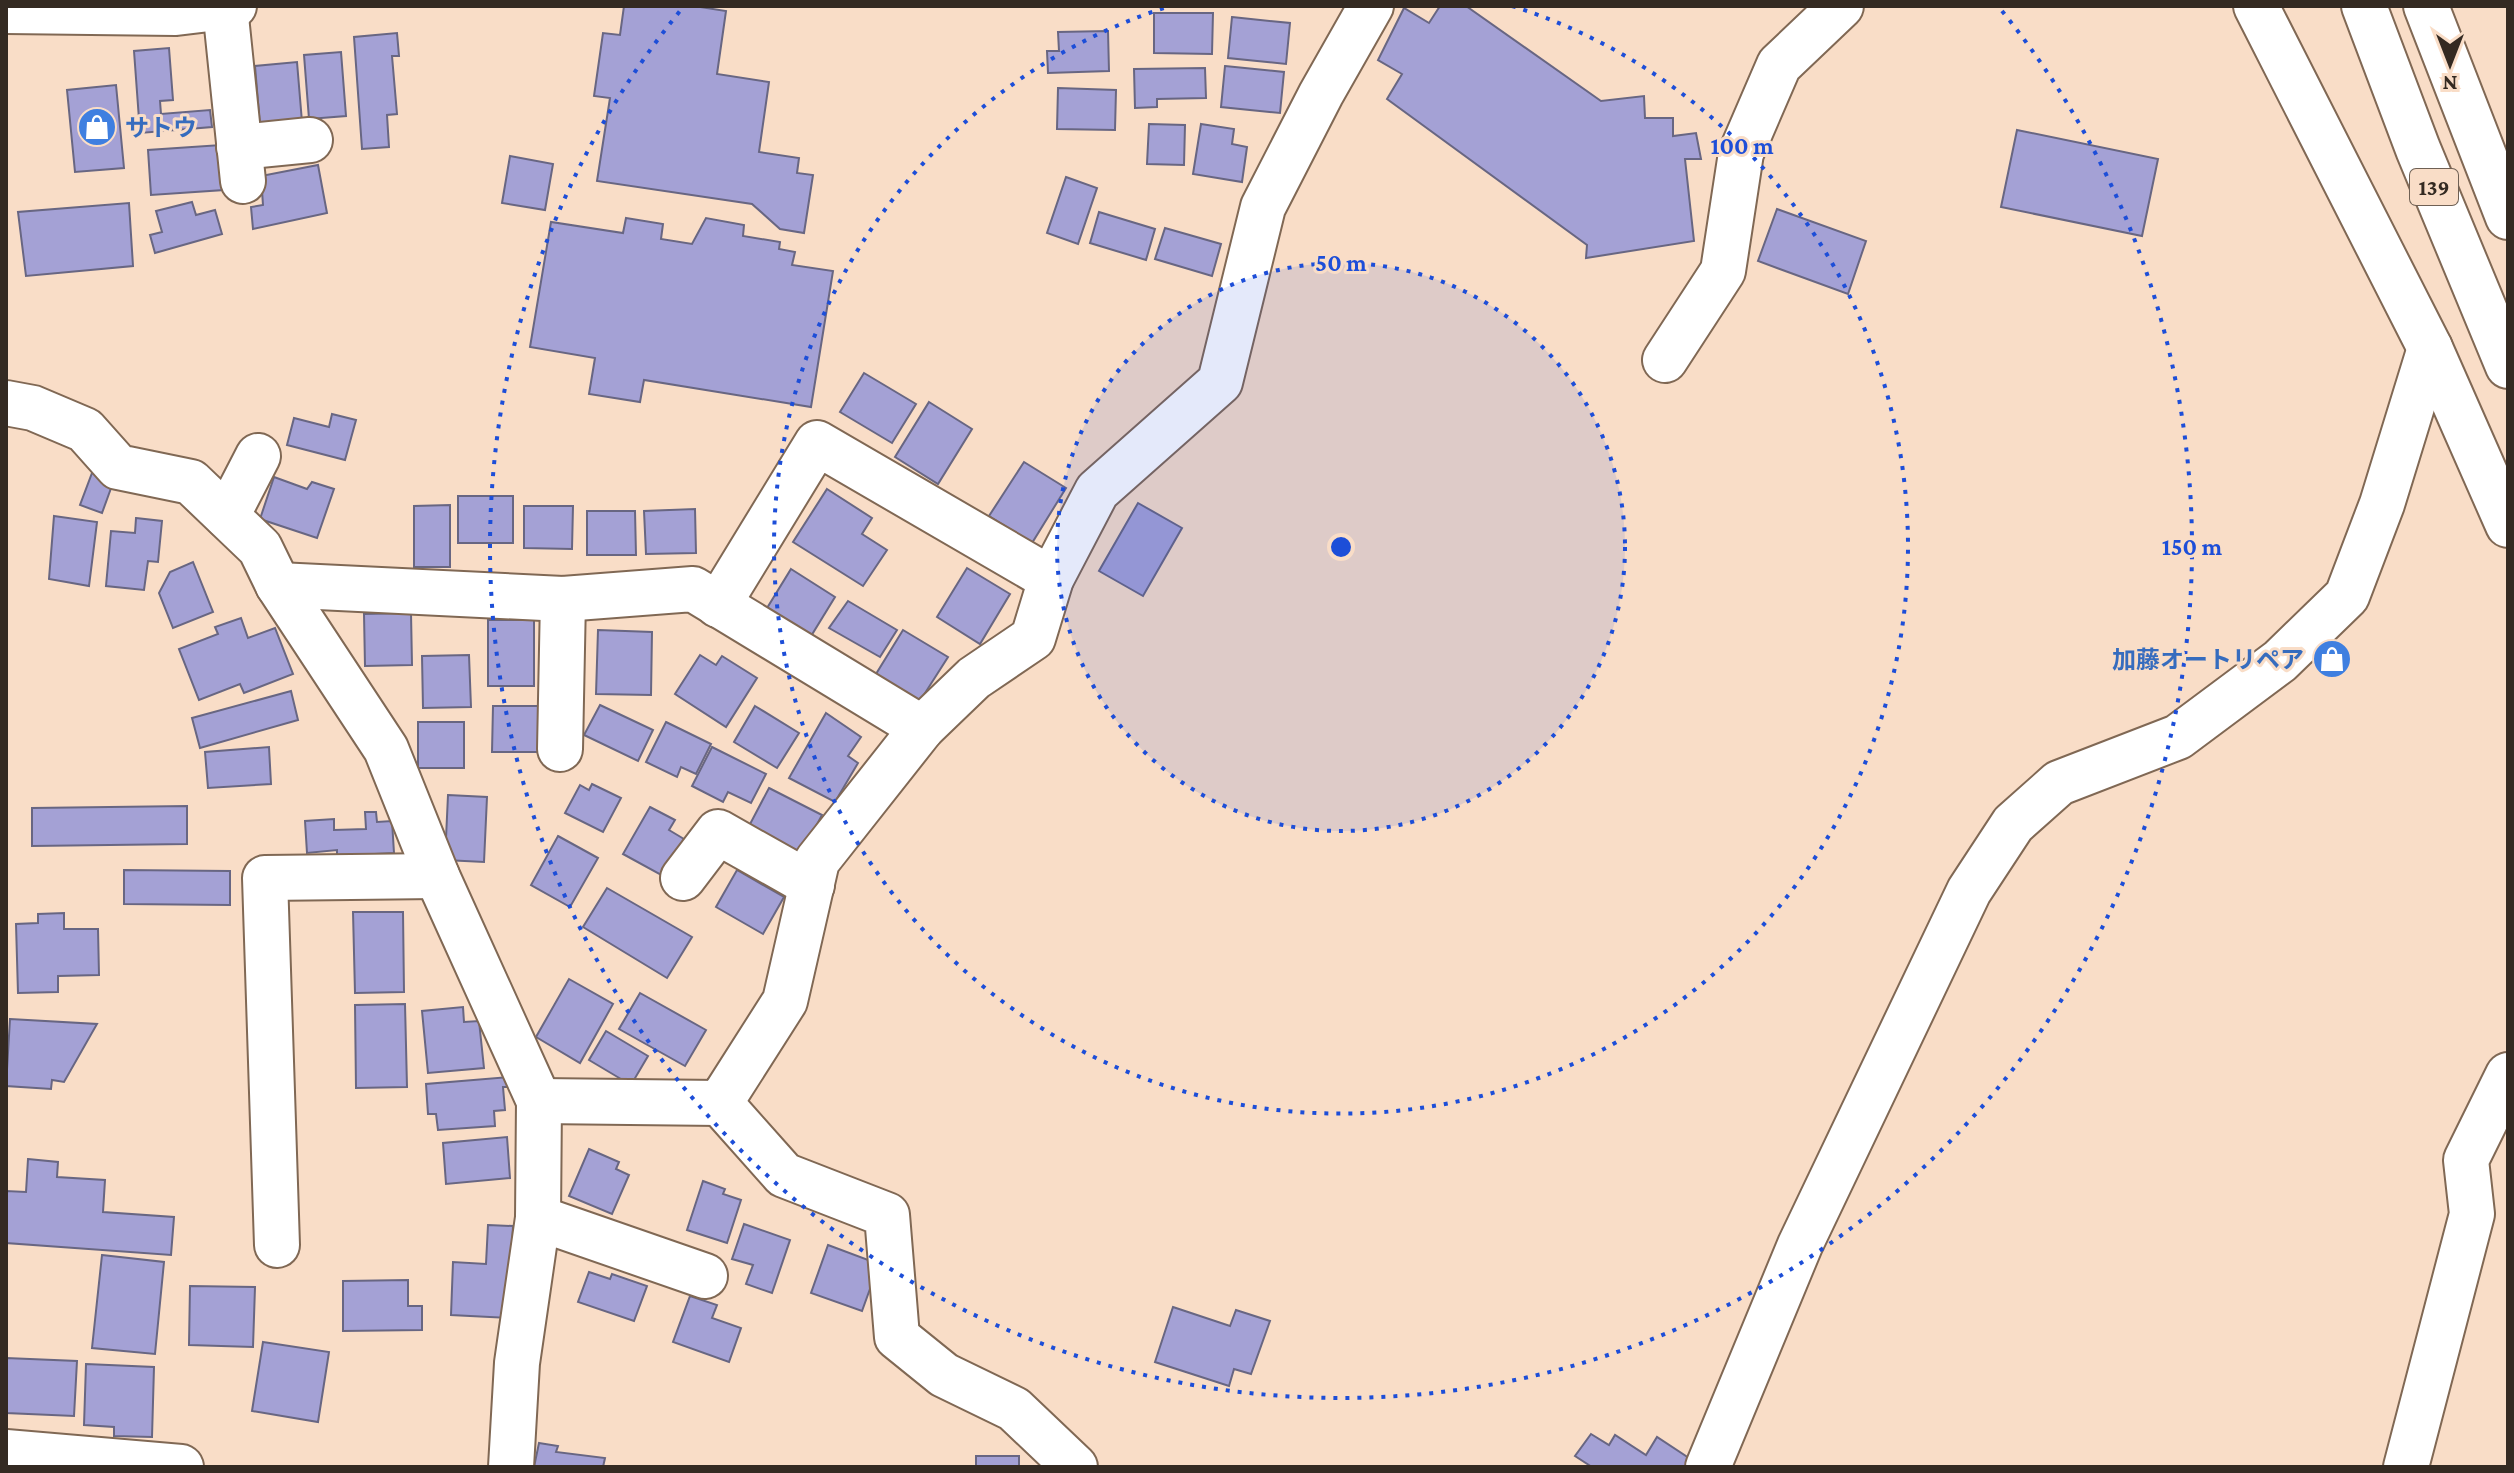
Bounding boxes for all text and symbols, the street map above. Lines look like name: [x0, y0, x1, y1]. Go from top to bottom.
north arrow: [2410, 24, 2490, 104]
text: N: [2443, 71, 2458, 96]
shop icon: サトウ: [76, 106, 118, 148]
place label: サトウ: [125, 114, 197, 141]
text: 100 m: [1710, 132, 1774, 159]
road number: 139: [2410, 169, 2458, 205]
text: 50 m: [1315, 249, 1367, 276]
centre of rings: [1327, 533, 1355, 561]
text: 150 m: [2162, 533, 2223, 560]
shop icon: 加藤オートリペア: [2311, 638, 2353, 680]
place label: 加藤オートリペア: [2112, 646, 2304, 673]

